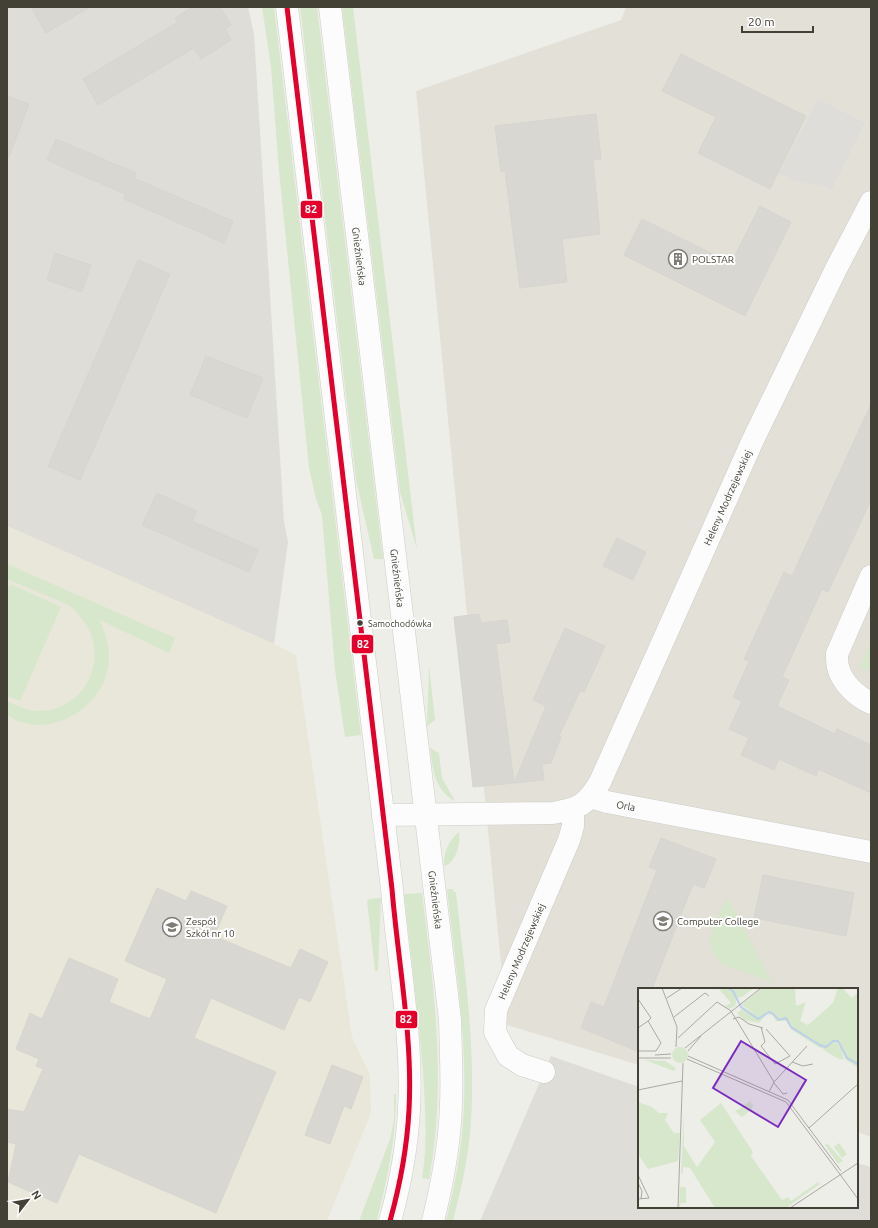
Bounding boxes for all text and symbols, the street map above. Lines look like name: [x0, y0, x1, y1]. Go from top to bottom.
scale bar: [742, 8, 813, 34]
text: 20 m: [748, 15, 775, 28]
line badge: 82: [300, 200, 323, 219]
text: 82: [305, 203, 317, 215]
street label: Gnieźnieńska: [350, 226, 368, 286]
building icon: POLSTAR: [667, 248, 689, 270]
place label: POLSTAR: [692, 254, 734, 265]
street label: Heleny Modrzejewskiej: [702, 448, 754, 547]
street label: Gnieźnieńska: [388, 548, 406, 608]
marker: Samochodówka: [355, 618, 365, 628]
place label: Samochodówka: [368, 619, 432, 629]
line badge: 82: [351, 634, 374, 654]
text: 82: [357, 638, 369, 650]
street label: Orla: [615, 799, 636, 813]
street label: Gnieźnieńska: [426, 870, 444, 930]
street label: Heleny Modrzejewskiej: [496, 902, 547, 1001]
school or university icon: Computer College: [652, 910, 674, 932]
school or university icon: Zespół Szkół nr 10: [161, 916, 183, 938]
place label: Zespół Szkół nr 10: [186, 916, 235, 939]
place label: Computer College: [677, 916, 759, 927]
inset map: [638, 988, 858, 1208]
line badge: 82: [395, 1010, 418, 1029]
text: 82: [400, 1013, 412, 1025]
north arrow: [8, 1180, 48, 1220]
text: N: [29, 1188, 44, 1201]

